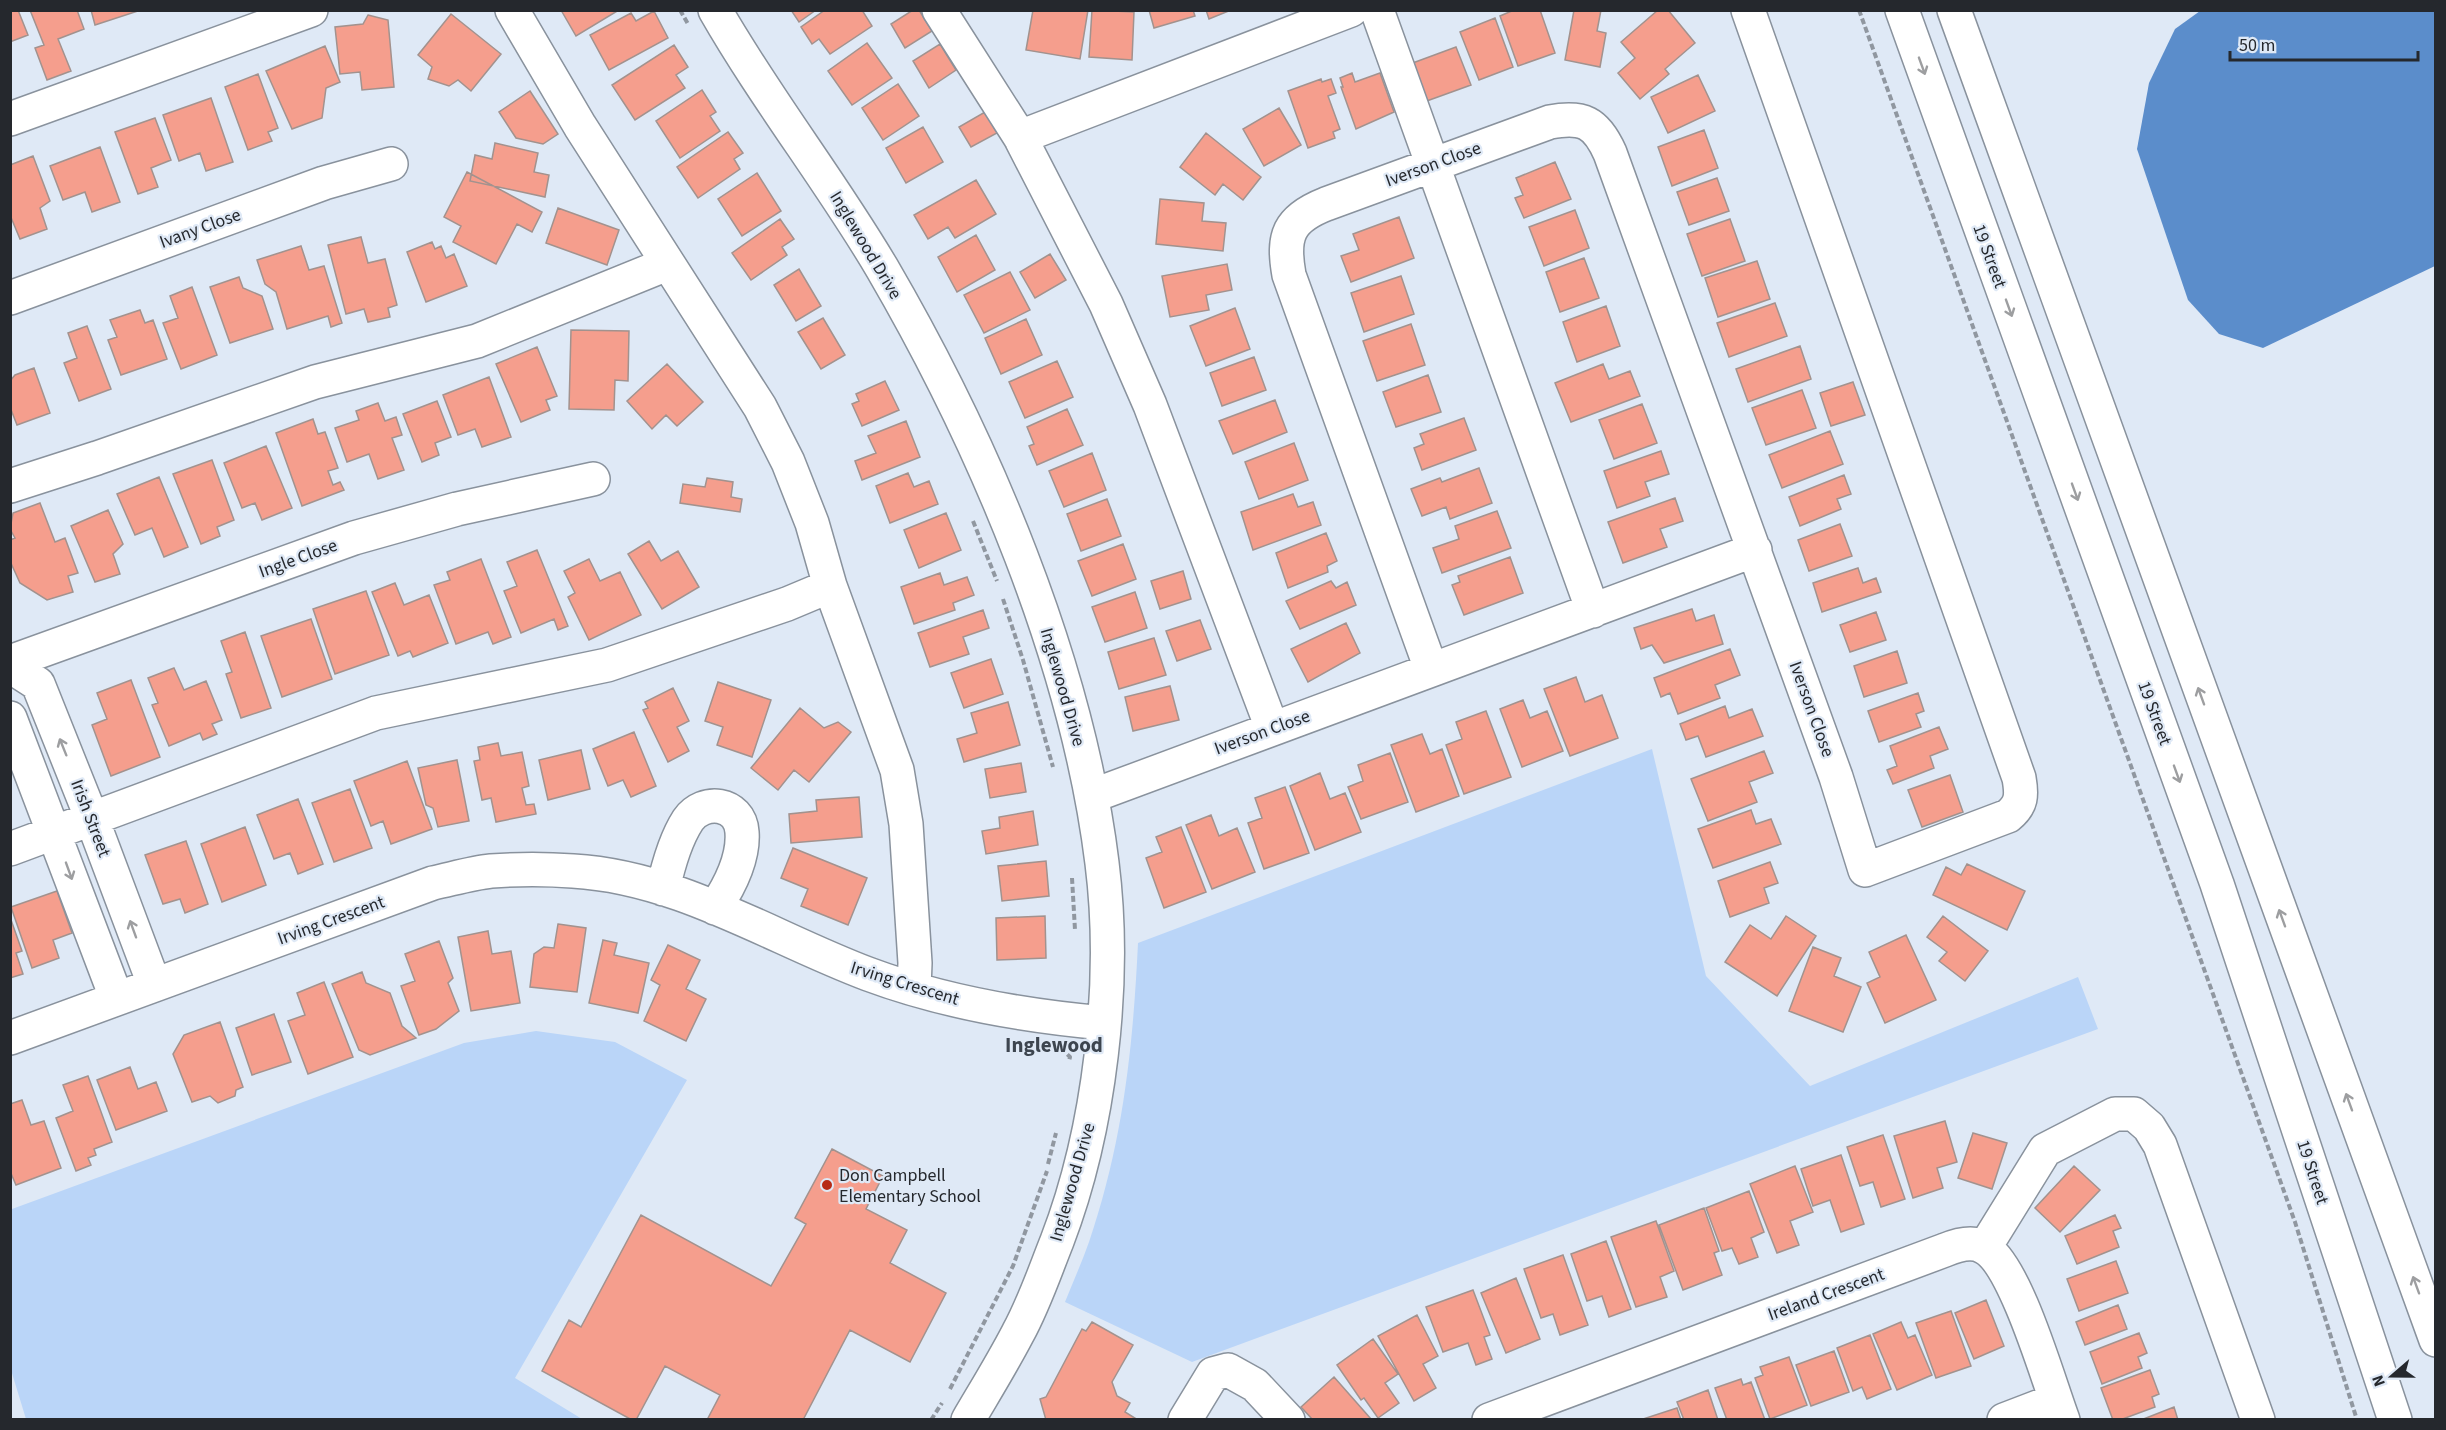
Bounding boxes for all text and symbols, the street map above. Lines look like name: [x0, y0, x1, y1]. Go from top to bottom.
scale bar: [2230, 24, 2418, 62]
text: 50 m: [2239, 33, 2275, 58]
one-way arrow: [1917, 56, 1928, 74]
street label: Iverson Close: [1382, 136, 1484, 193]
street label: Inglewood Drive: [823, 186, 908, 304]
street label: Ivany Close: [156, 202, 244, 255]
street label: 19 Street: [1966, 221, 2013, 292]
one-way arrow: [2005, 298, 2016, 317]
one-way arrow: [2071, 482, 2082, 501]
street label: Ingle Close: [255, 533, 341, 584]
street label: Inglewood Drive: [1034, 625, 1091, 749]
street label: Iverson Close: [1783, 658, 1840, 760]
street label: 19 Street: [2131, 678, 2178, 749]
one-way arrow: [2195, 687, 2206, 706]
street label: Iverson Close: [1211, 704, 1313, 761]
one-way arrow: [57, 738, 68, 757]
one-way arrow: [2173, 764, 2184, 783]
street label: Irish Street: [64, 776, 117, 861]
one-way arrow: [65, 861, 76, 880]
street label: Irving Crescent: [274, 890, 388, 951]
one-way arrow: [2276, 910, 2287, 928]
one-way arrow: [126, 920, 137, 939]
street label: Irving Crescent: [848, 955, 962, 1012]
district label: Inglewood: [1005, 1030, 1103, 1060]
one-way arrow: [2343, 1093, 2354, 1112]
street label: Inglewood Drive: [1044, 1120, 1101, 1244]
street label: 19 Street: [2290, 1137, 2335, 1208]
place label: Don Campbell Elementary School: [839, 1163, 981, 1209]
marker: Don Campbell Elementary School: [820, 1178, 834, 1192]
street label: Ireland Crescent: [1764, 1262, 1888, 1327]
one-way arrow: [2409, 1276, 2420, 1295]
north arrow: [2362, 1346, 2422, 1406]
text: N: [2367, 1372, 2391, 1390]

